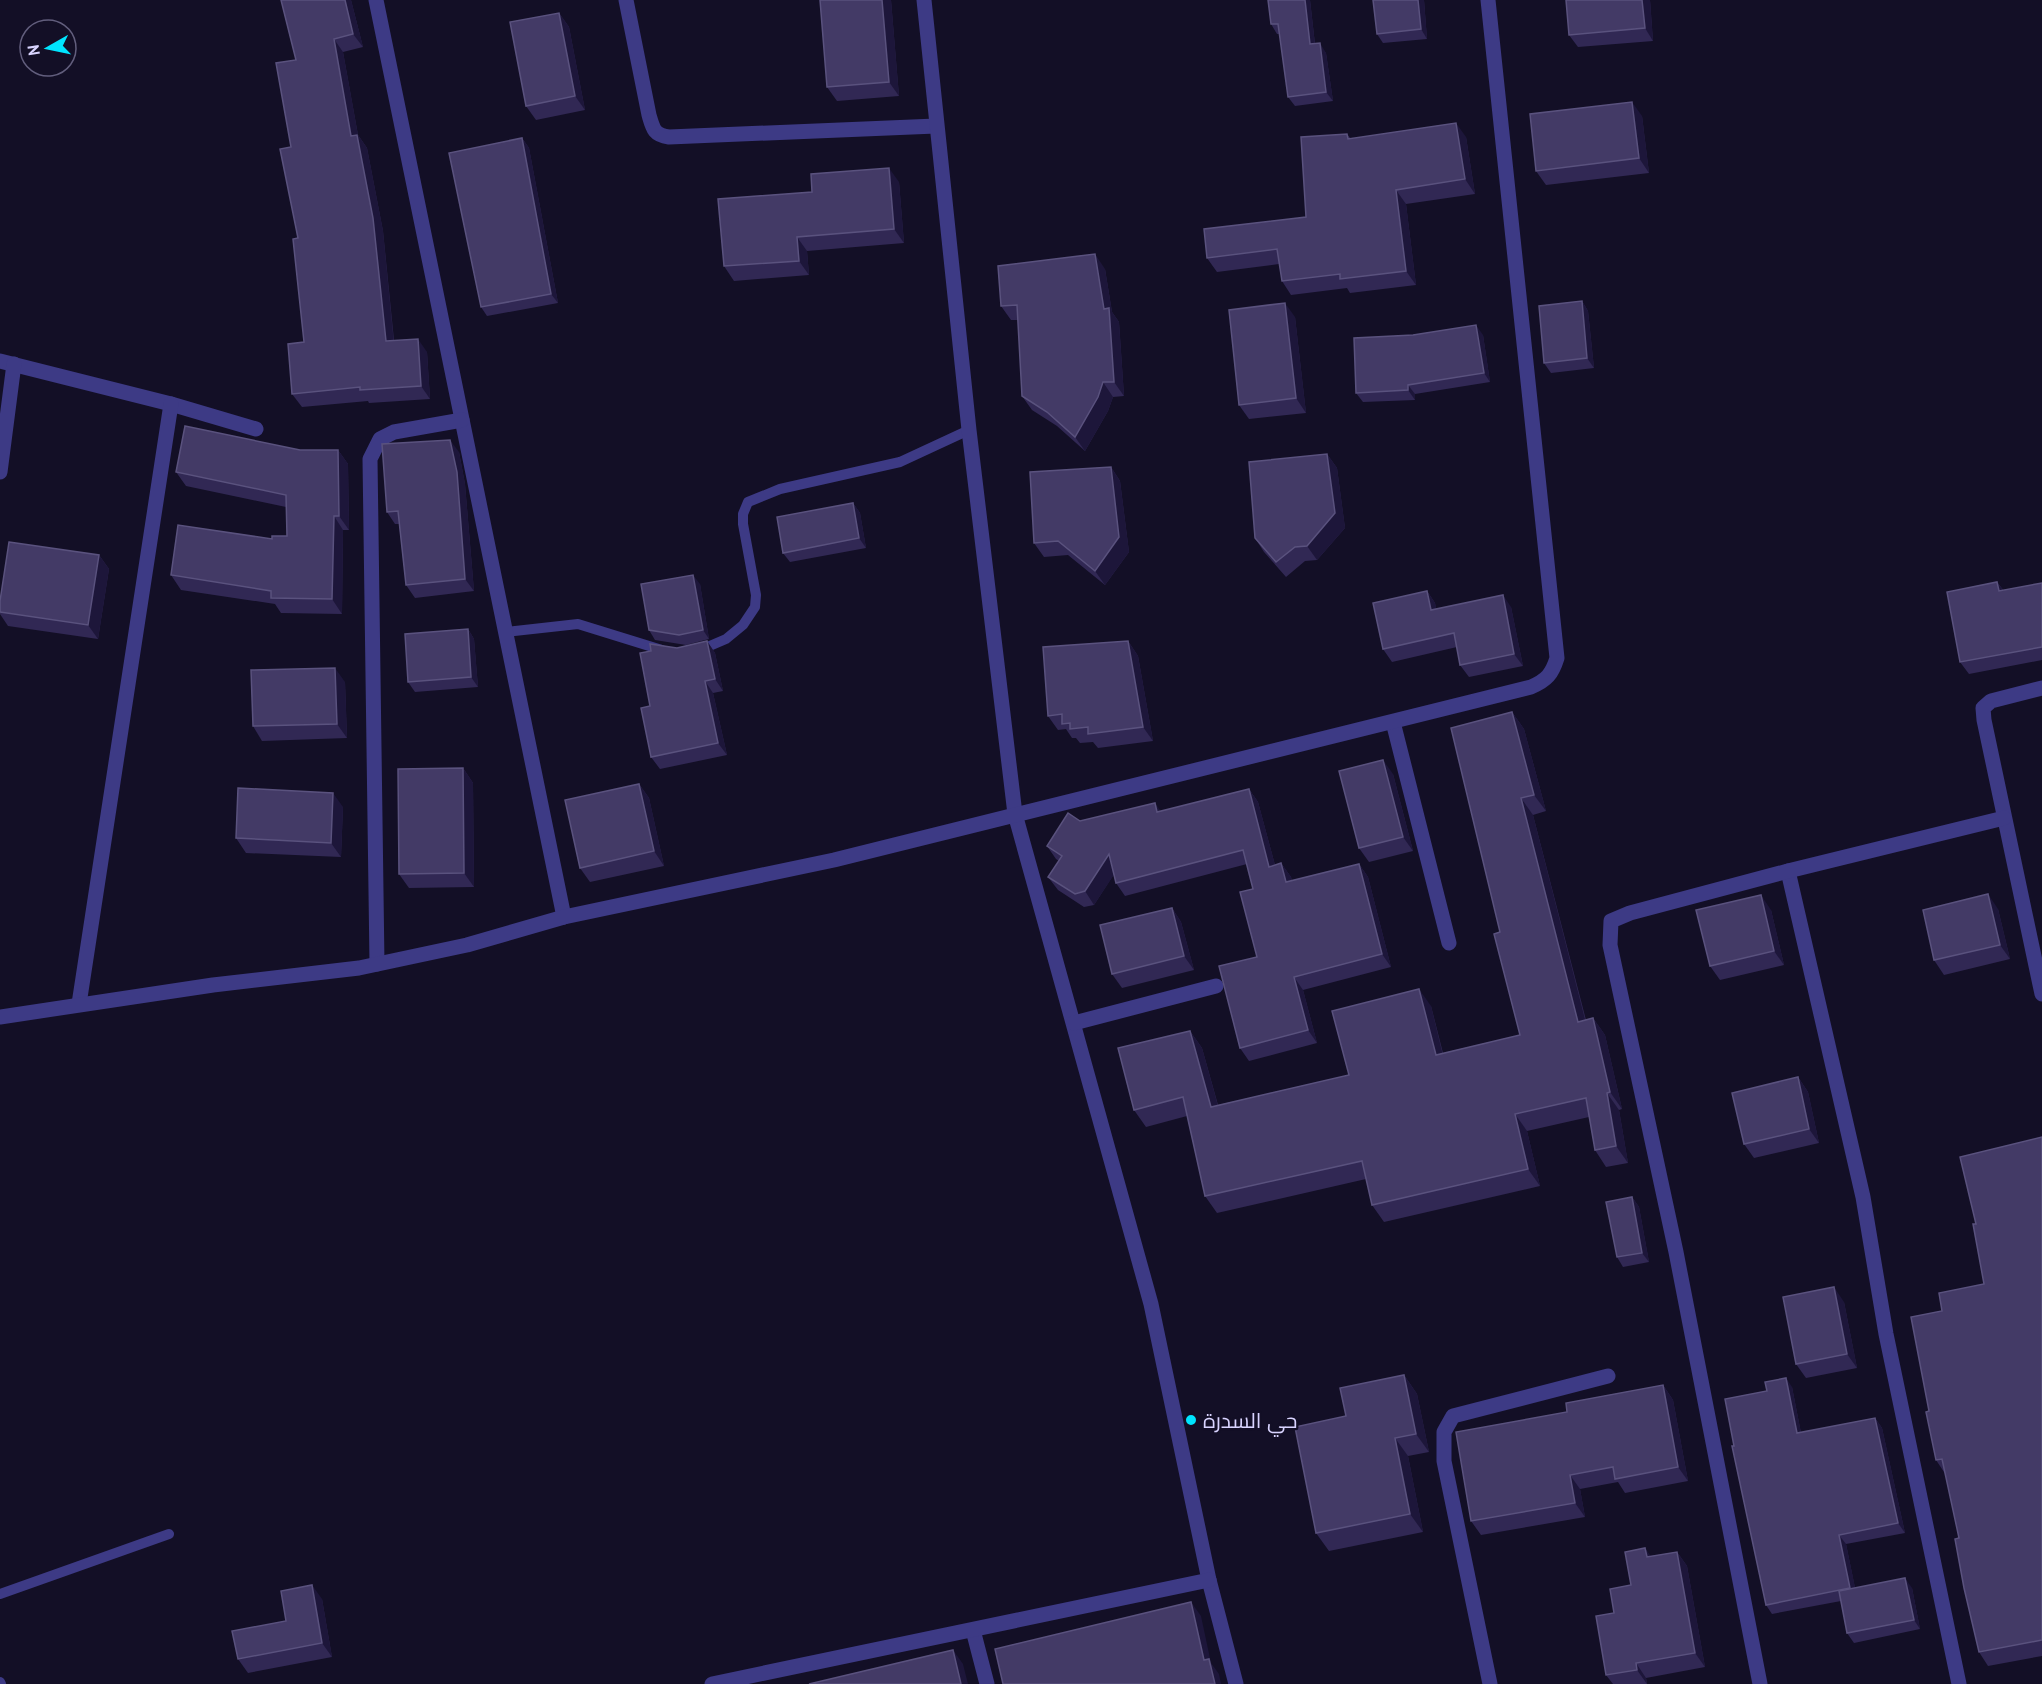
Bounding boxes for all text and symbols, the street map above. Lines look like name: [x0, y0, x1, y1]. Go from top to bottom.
north arrow: [18, 18, 78, 78]
text: N: [22, 44, 44, 57]
place label: حي السدرة: [1203, 1407, 1297, 1437]
marker: حي السدرة: [1184, 1413, 1198, 1427]

